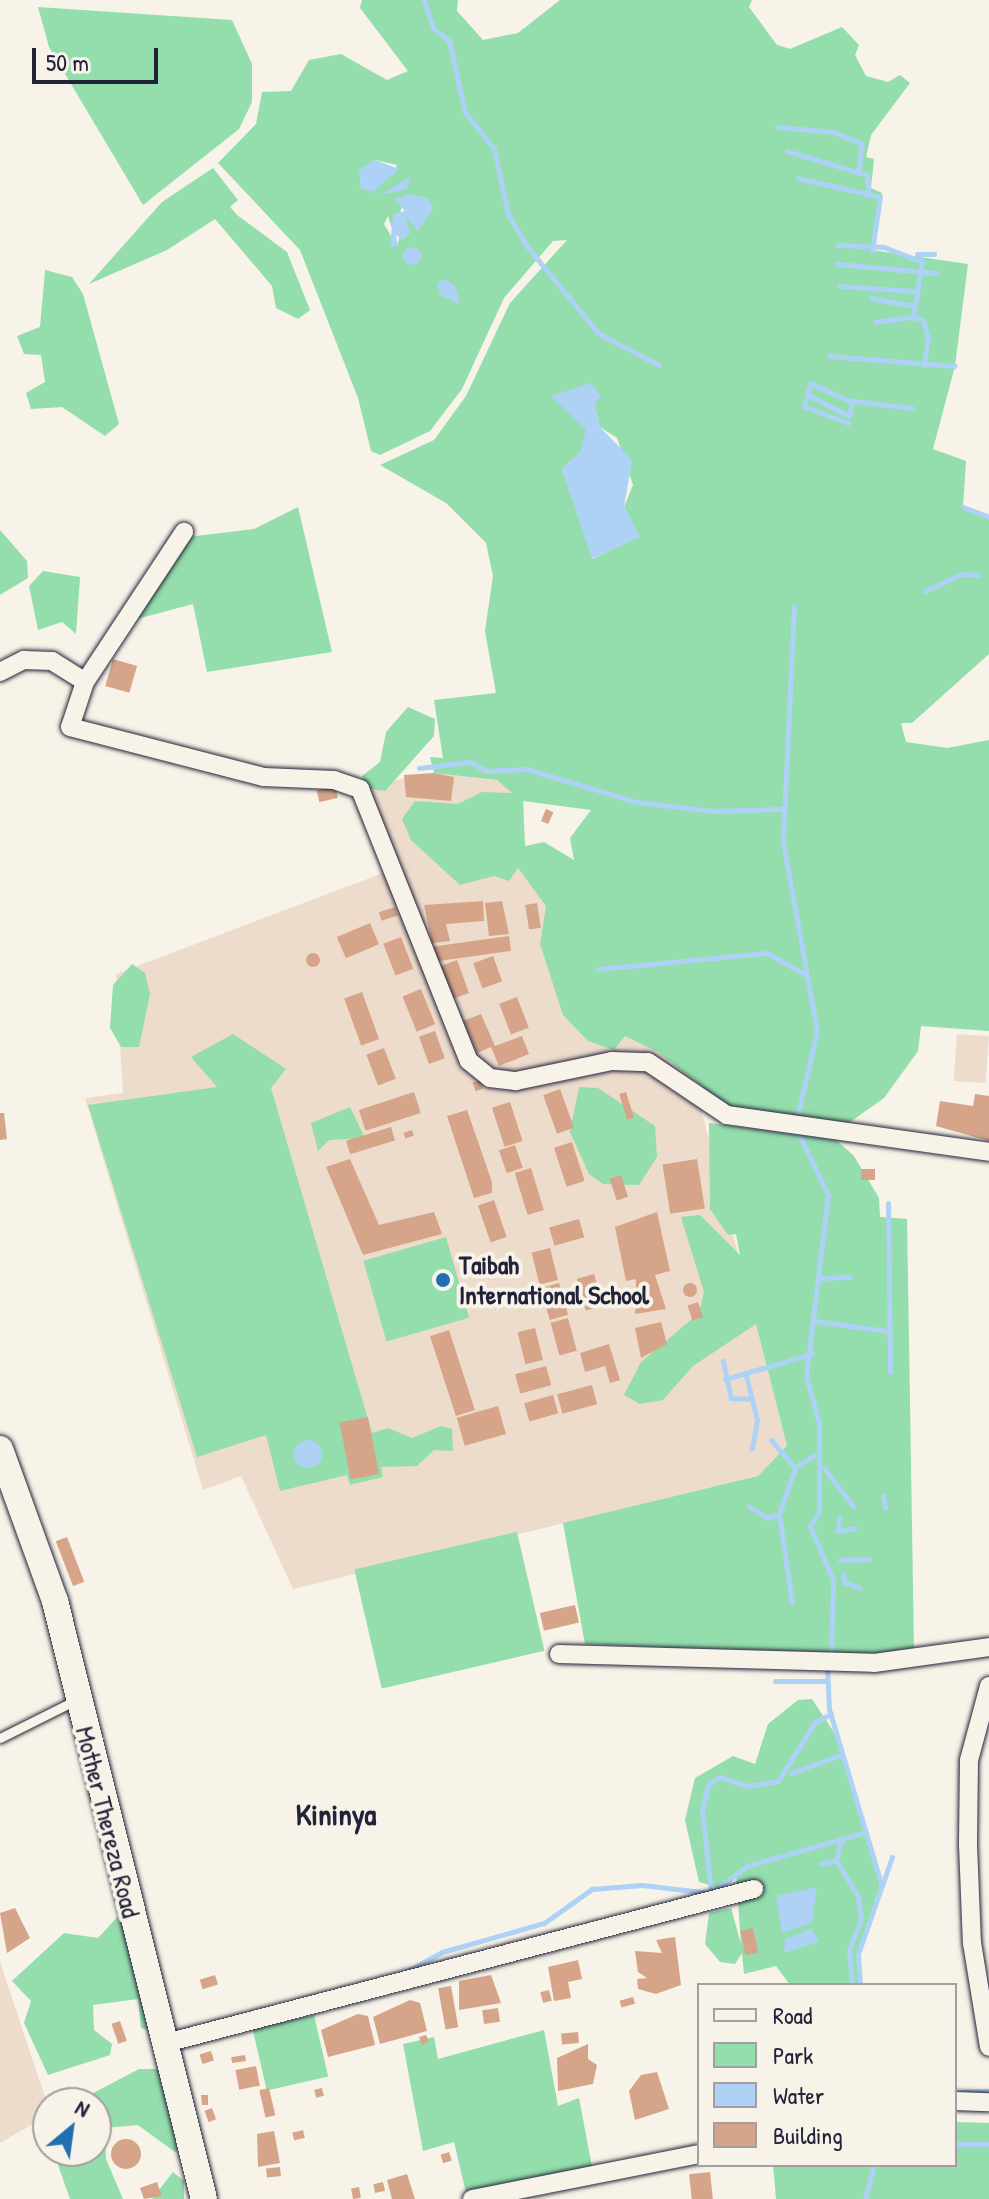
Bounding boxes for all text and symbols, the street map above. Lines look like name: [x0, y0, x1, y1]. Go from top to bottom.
scale bar: [36, 32, 162, 82]
text: 50 m: [46, 46, 89, 78]
place label: Taibah International School: [459, 1249, 649, 1310]
marker: Taibah International School: [434, 1271, 452, 1289]
street label: Mother Thereza Road: [69, 1723, 147, 1921]
district label: Kininya: [296, 1796, 376, 1832]
legend: [697, 1983, 957, 2167]
text: Road: [773, 1999, 812, 2031]
text: Park: [773, 2039, 813, 2071]
text: Water: [773, 2079, 824, 2111]
north arrow: [32, 2087, 112, 2167]
text: N: [70, 2092, 95, 2124]
text: Building: [773, 2119, 843, 2151]

